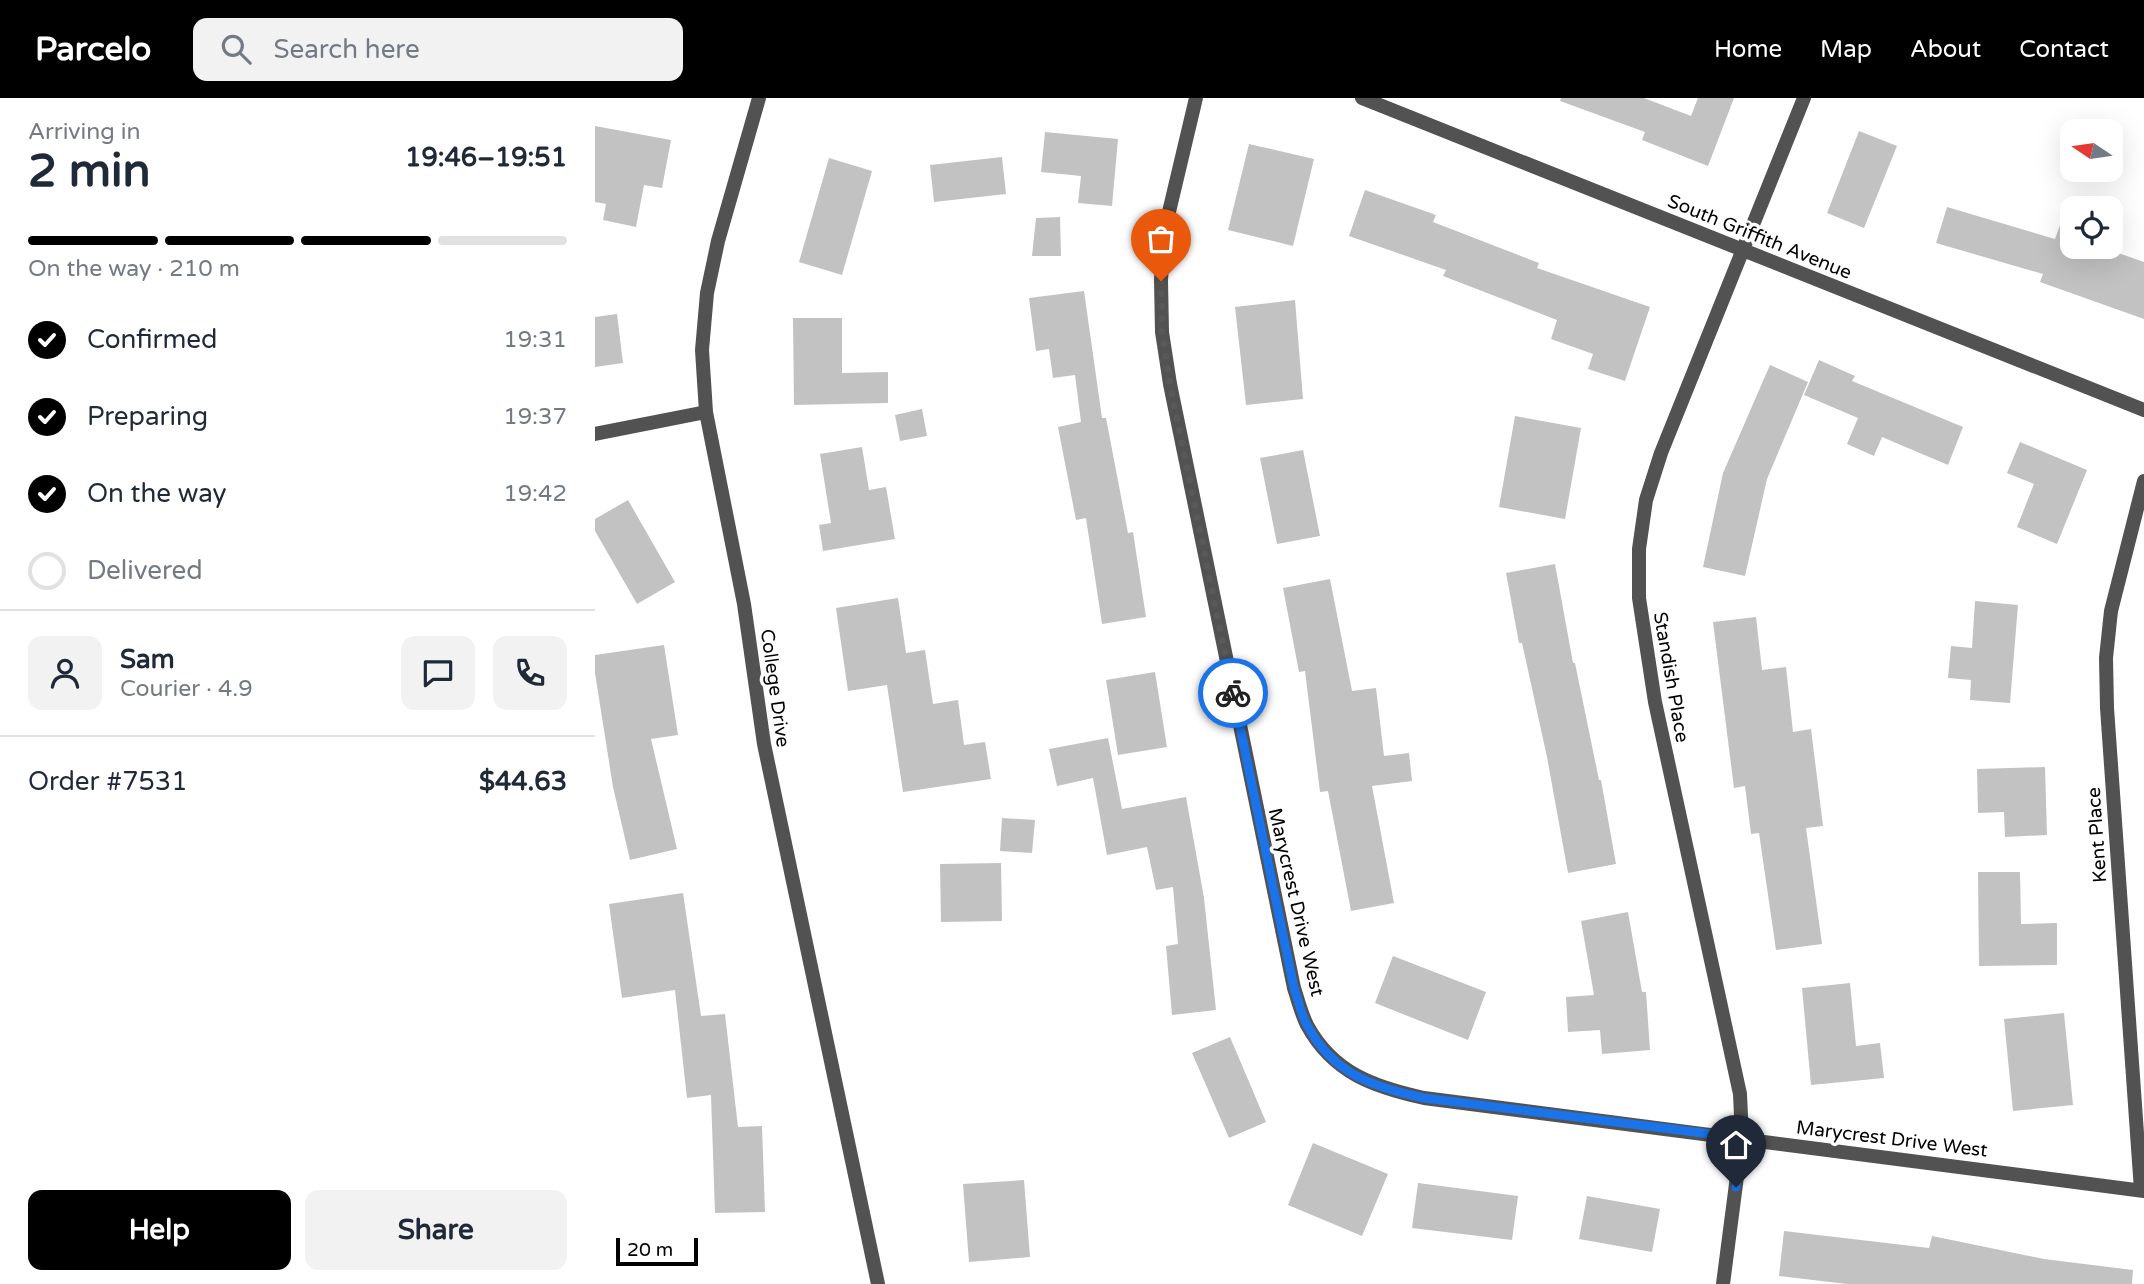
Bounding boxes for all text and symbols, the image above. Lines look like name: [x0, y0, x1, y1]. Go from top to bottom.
search box: [193, 18, 683, 81]
text: Parcelo: [35, 30, 151, 69]
icon: search: [217, 30, 255, 68]
text: Search here: [273, 34, 420, 65]
text: Home: [1714, 35, 1782, 64]
text: Map: [1820, 35, 1872, 64]
text: About: [1910, 35, 1981, 64]
text: Contact: [2019, 35, 2109, 64]
text: Arriving in: [28, 118, 141, 146]
north arrow: [2060, 119, 2123, 182]
map controls: [2060, 119, 2123, 259]
text: 19:46–19:51: [405, 142, 567, 173]
text: 2 min: [28, 144, 151, 199]
street label: South Griffith Avenue: [1664, 190, 1855, 284]
button: locate: [2060, 196, 2123, 259]
pin: [1131, 209, 1191, 281]
icon: bag: [1142, 220, 1180, 258]
text: On the way · 210 m: [28, 255, 240, 283]
icon: check: [28, 321, 66, 359]
text: Confirmed: [87, 324, 217, 355]
text: 19:31: [503, 326, 567, 354]
icon: check: [28, 398, 66, 436]
text: Preparing: [87, 401, 208, 432]
text: 19:37: [503, 403, 567, 431]
icon: check: [28, 475, 66, 513]
text: On the way: [87, 478, 227, 509]
text: 19:42: [503, 480, 567, 508]
text: Delivered: [87, 555, 203, 586]
street label: Standish Place: [1649, 610, 1693, 744]
street label: College Drive: [756, 628, 794, 749]
button: person: [28, 636, 102, 710]
button: chat: [401, 636, 475, 710]
button: phone: [493, 636, 567, 710]
text: Sam: [120, 644, 175, 675]
courier: [1198, 658, 1268, 728]
icon: bike: [1214, 674, 1252, 712]
text: Courier · 4.9: [120, 675, 253, 703]
text: Order #7531: [28, 766, 188, 797]
text: $44.63: [479, 766, 567, 797]
street label: Kent Place: [2083, 786, 2111, 884]
street label: Marycrest Drive West: [1264, 806, 1328, 999]
pin: [1706, 1115, 1766, 1187]
street label: Marycrest Drive West: [1795, 1116, 1989, 1162]
icon: home: [1717, 1126, 1755, 1164]
button: Help: [28, 1190, 291, 1270]
button: Share: [305, 1190, 567, 1270]
scale bar: [616, 1235, 698, 1267]
text: 20 m: [627, 1239, 673, 1261]

